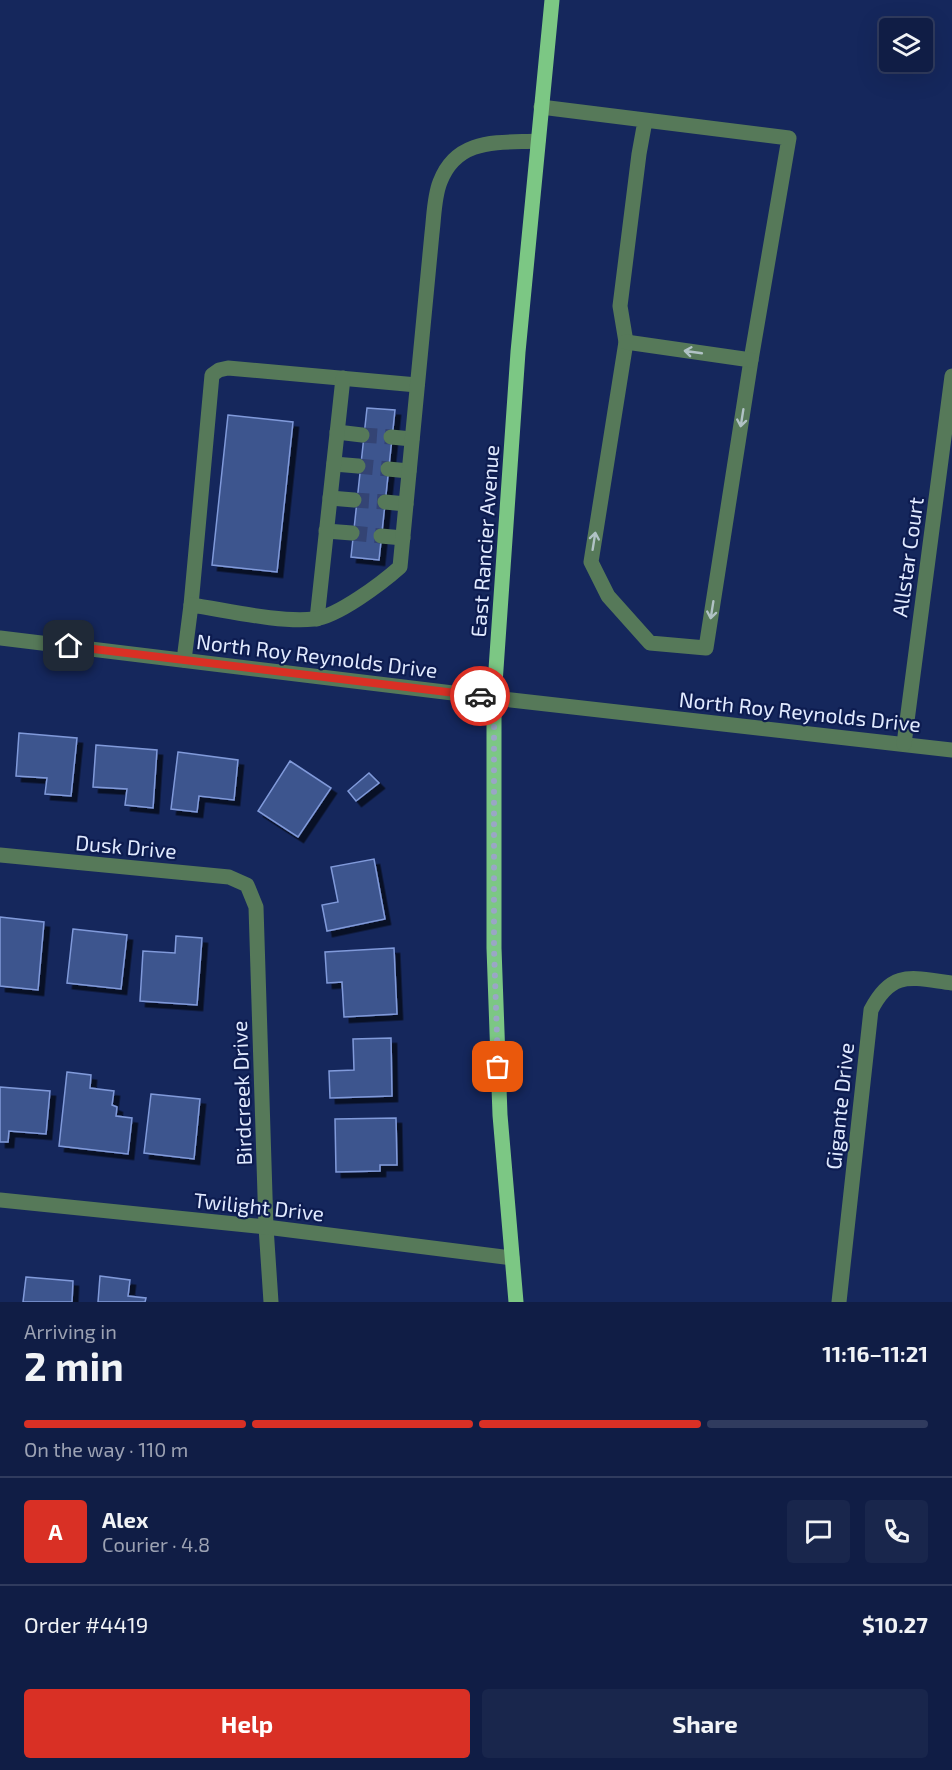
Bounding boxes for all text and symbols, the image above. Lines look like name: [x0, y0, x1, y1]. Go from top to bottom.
map controls: [879, 18, 933, 72]
button: layers: [879, 18, 933, 72]
one-way arrow: [683, 346, 703, 357]
one-way arrow: [736, 407, 747, 427]
street label: East Rancier Avenue: [465, 444, 503, 638]
street label: Allstar Court: [886, 496, 928, 618]
one-way arrow: [589, 532, 600, 552]
one-way arrow: [706, 600, 717, 620]
pin: [43, 620, 94, 671]
street label: North Roy Reynolds Drive: [195, 628, 439, 682]
icon: home: [52, 629, 85, 662]
courier: [450, 666, 510, 726]
icon: car: [464, 680, 497, 713]
street label: North Roy Reynolds Drive: [678, 686, 922, 736]
street label: Dusk Drive: [74, 829, 178, 863]
street label: Birdcreek Drive: [226, 1020, 256, 1166]
pin: [472, 1041, 523, 1092]
street label: Gigante Drive: [820, 1041, 858, 1171]
icon: bag: [481, 1050, 514, 1083]
street label: Twilight Drive: [192, 1187, 326, 1225]
text: Arriving in: [24, 1319, 117, 1343]
text: 11:16–11:21: [822, 1340, 928, 1366]
text: 2 min: [24, 1342, 124, 1389]
text: On the way · 110 m: [24, 1437, 188, 1461]
button: chat: [787, 1500, 850, 1563]
button: phone: [865, 1500, 928, 1563]
text: Alex: [102, 1506, 148, 1532]
text: A: [48, 1518, 63, 1544]
text: Courier · 4.8: [102, 1532, 210, 1556]
text: Order #4419: [24, 1611, 148, 1637]
text: $10.27: [862, 1611, 928, 1637]
button: Help: [24, 1689, 470, 1758]
button: Share: [482, 1689, 928, 1758]

